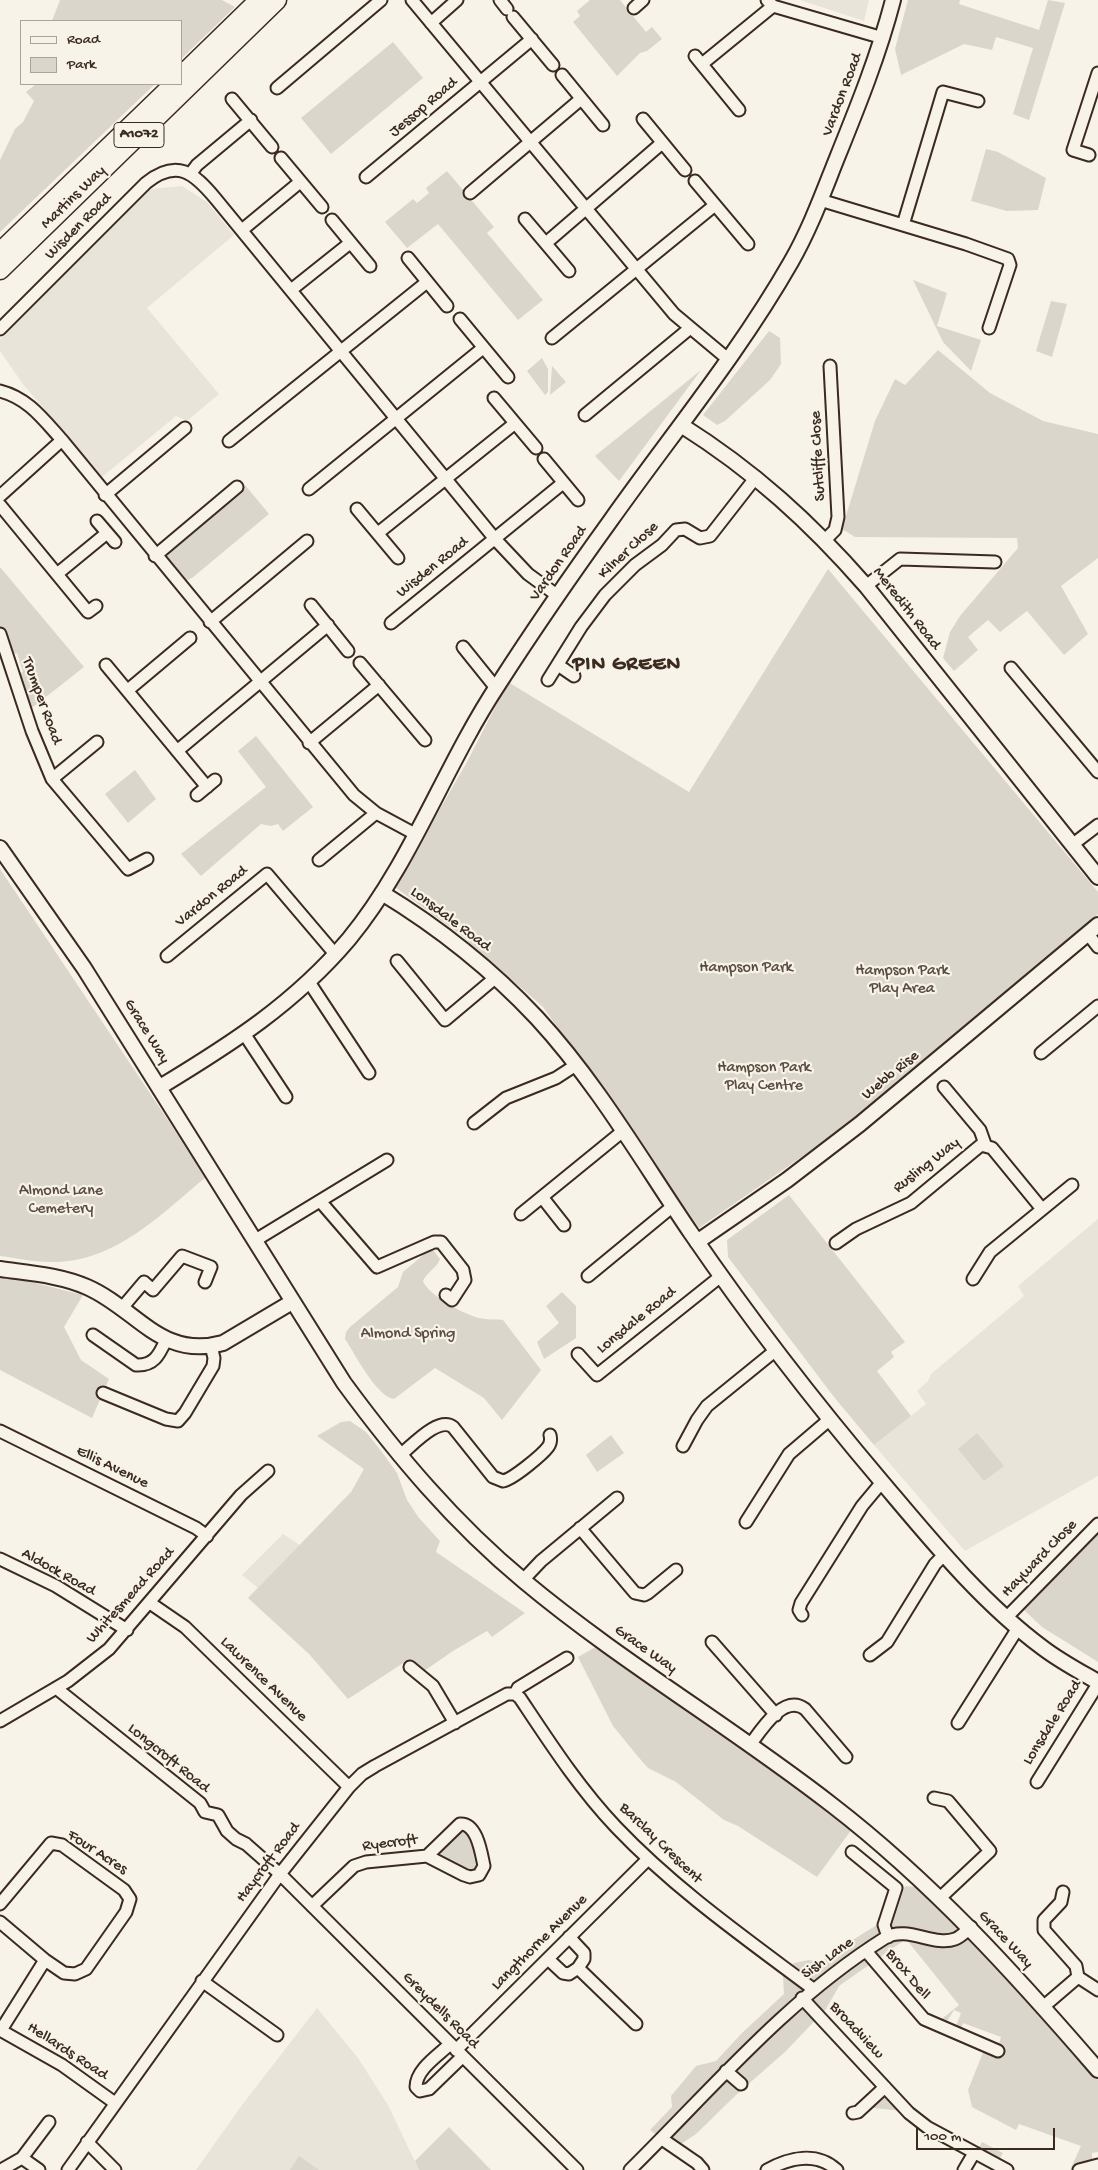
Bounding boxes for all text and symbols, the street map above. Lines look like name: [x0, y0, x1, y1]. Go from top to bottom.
legend: [20, 20, 182, 85]
text: Road: [67, 31, 100, 49]
street label: Vardon Road: [818, 51, 868, 139]
text: Park: [67, 56, 96, 74]
street label: Jessop Road: [386, 74, 462, 142]
road number: A1072: [114, 122, 164, 148]
street label: Martins Way: [37, 162, 111, 234]
street label: Wisden Road: [41, 189, 117, 265]
street label: Sutcliffe Close: [807, 410, 831, 502]
street label: Kilner Close: [595, 518, 663, 584]
street label: Vardon Road: [526, 523, 592, 605]
street label: Wisden Road: [393, 533, 473, 603]
street label: Meredith Road: [868, 564, 944, 654]
district label: PIN GREEN: [572, 653, 682, 679]
street label: Trumper Road: [16, 655, 66, 747]
street label: Vardon Road: [172, 862, 252, 932]
street label: Lonsdale Road: [406, 883, 494, 957]
park label: Hampson Park: [699, 959, 793, 979]
park label: Hampson Park Play Area: [855, 962, 949, 1000]
street label: Grace Way: [119, 996, 173, 1068]
street label: Webb Rise: [858, 1047, 924, 1105]
park label: Hampson Park Play Centre: [717, 1059, 811, 1097]
street label: Rusling Way: [890, 1134, 964, 1198]
park label: Almond Lane Cemetery: [19, 1182, 103, 1220]
street label: Lonsdale Road: [593, 1283, 681, 1359]
park label: Almond Spring: [361, 1325, 455, 1345]
street label: Ellis Avenue: [73, 1442, 151, 1494]
street label: Hayward Close: [998, 1516, 1082, 1602]
street label: Whitesmead Road: [83, 1544, 179, 1648]
street label: Aldock Road: [18, 1545, 98, 1601]
street label: Grace Way: [610, 1621, 680, 1679]
street label: Lawrence Avenue: [215, 1633, 311, 1727]
street label: Lonsdale Road: [1019, 1677, 1087, 1769]
street label: Longcroft Road: [123, 1720, 213, 1798]
street label: Barclay Crescent: [614, 1799, 706, 1889]
street label: Haycroft Road: [233, 1819, 305, 1907]
street label: Four Acres: [63, 1826, 131, 1880]
street label: Ryecroft: [361, 1831, 419, 1857]
street label: Langthorne Avenue: [488, 1891, 592, 1995]
street label: Grace Way: [973, 1907, 1037, 1973]
street label: Sish Lane: [798, 1934, 858, 1984]
street label: Brox Dell: [880, 1946, 934, 2004]
street label: Greydells Road: [397, 1968, 483, 2054]
street label: Broadview: [825, 1998, 887, 2064]
street label: Hellards Road: [23, 2019, 111, 2085]
scale bar: [918, 2118, 1057, 2150]
text: 100 m: [924, 2128, 961, 2146]

